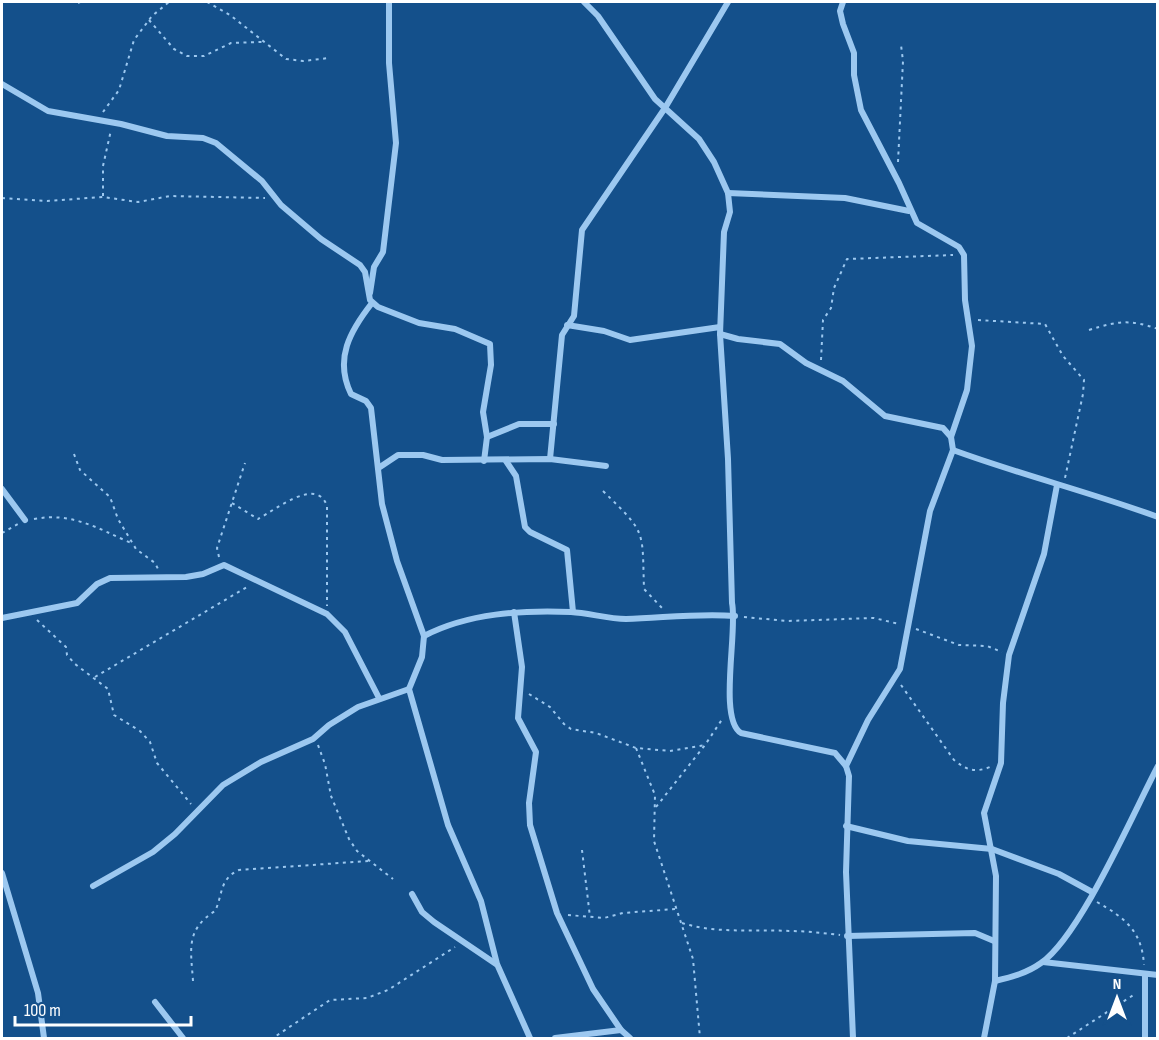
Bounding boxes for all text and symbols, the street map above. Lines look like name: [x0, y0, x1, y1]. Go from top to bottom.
north arrow: [1087, 968, 1147, 1028]
text: N: [1113, 975, 1121, 994]
scale bar: [15, 989, 190, 1027]
text: 100 m: [24, 1000, 61, 1021]

